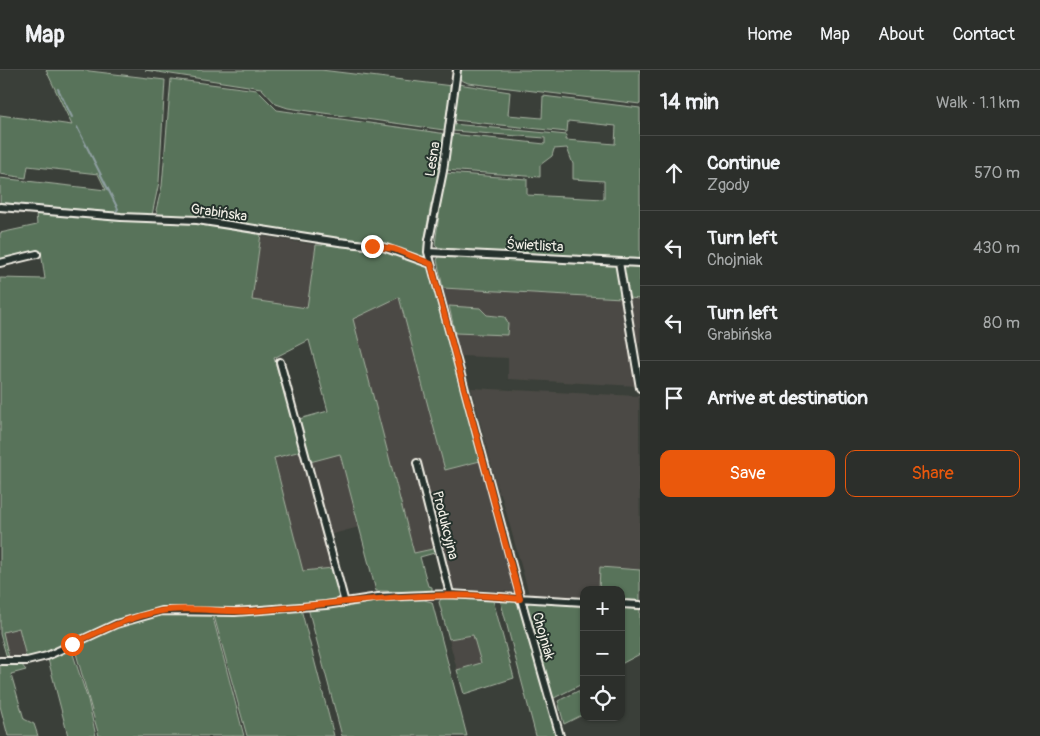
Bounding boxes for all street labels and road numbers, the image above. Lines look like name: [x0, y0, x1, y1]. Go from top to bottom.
street label: Leśna: [421, 140, 444, 178]
street label: Grabińska: [190, 200, 248, 225]
street label: Świetlista: [506, 235, 564, 255]
street label: Produkcyjna: [429, 489, 462, 561]
street label: Chojniak: [529, 610, 558, 662]

